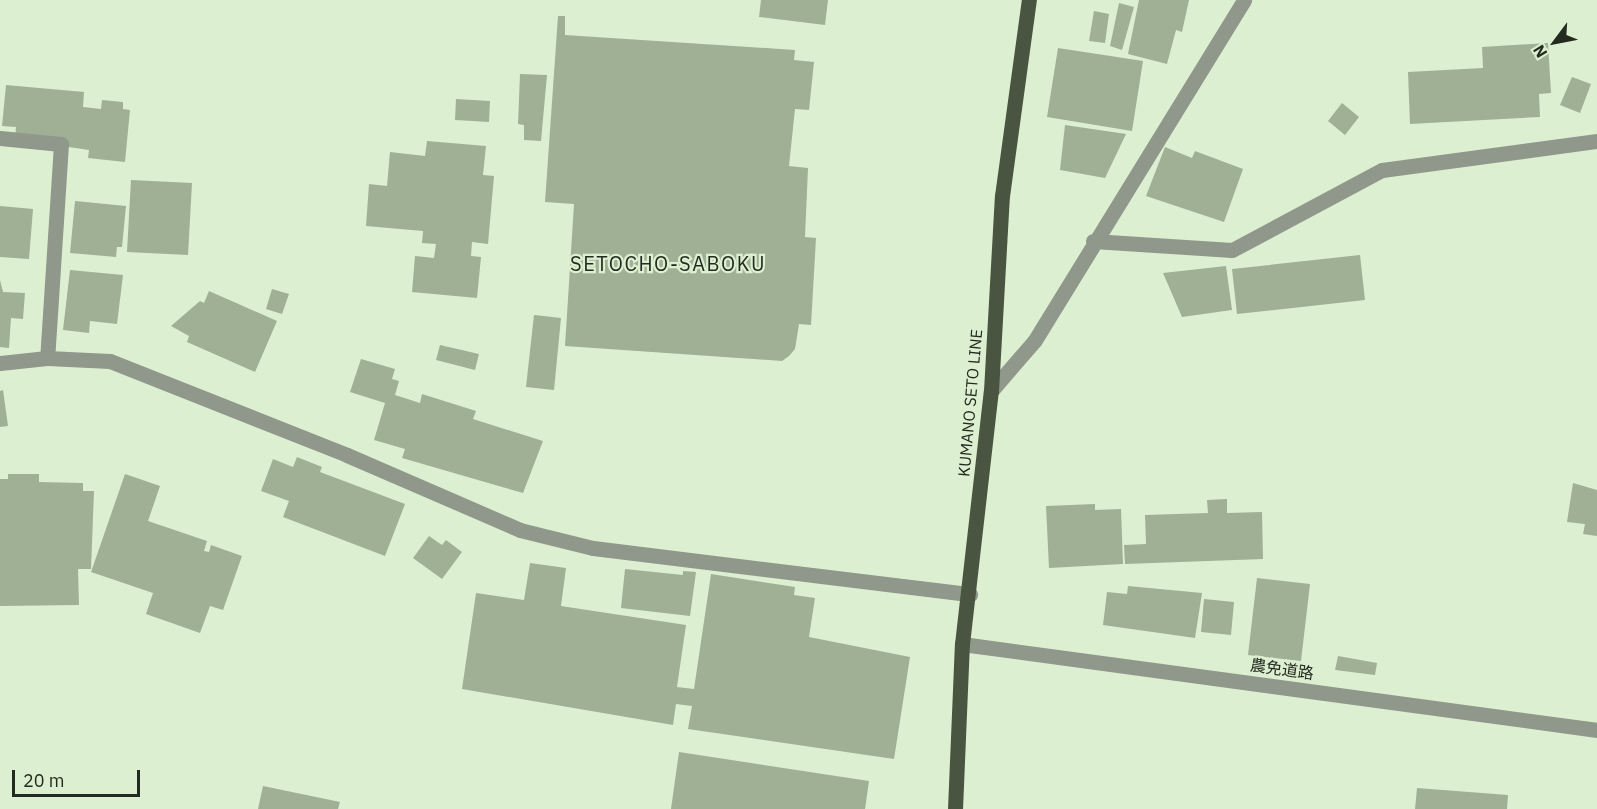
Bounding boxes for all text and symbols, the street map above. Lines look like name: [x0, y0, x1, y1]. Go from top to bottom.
north arrow: [1525, 12, 1585, 72]
text: N: [1528, 41, 1551, 62]
district label: SETOCHO-SABOKU: [570, 251, 766, 275]
street label: KUMANO SETO LINE: [954, 328, 986, 478]
street label: 農免道路: [1249, 655, 1315, 683]
scale bar: [15, 758, 142, 796]
text: 20 m: [23, 769, 65, 792]

